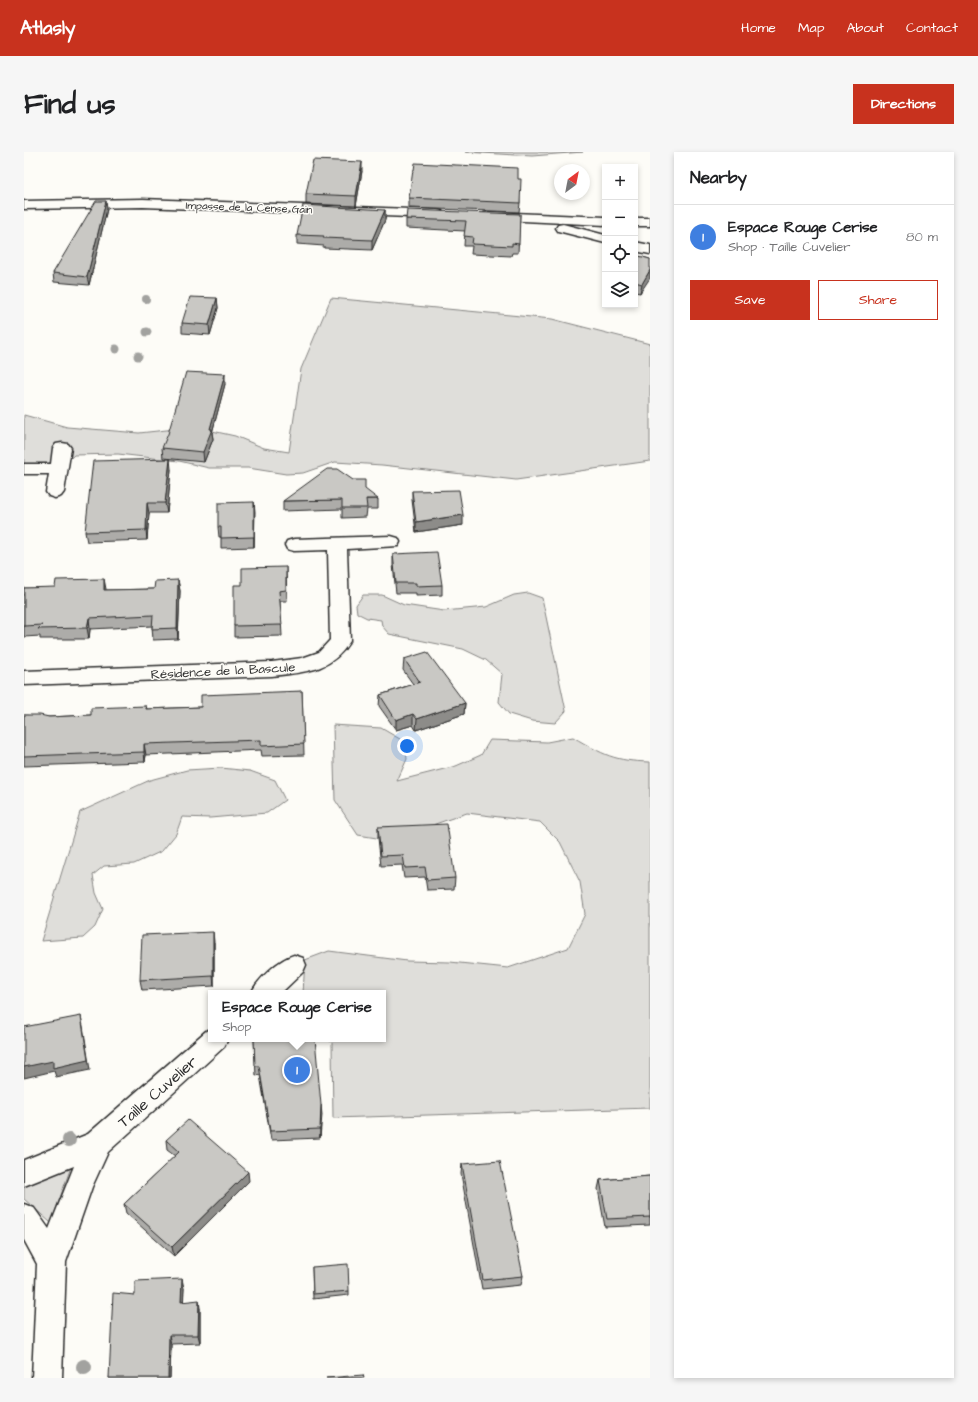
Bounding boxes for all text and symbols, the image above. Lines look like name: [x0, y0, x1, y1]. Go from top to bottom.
text: Atlasly: [20, 15, 75, 42]
text: Home: [741, 18, 776, 38]
text: Map: [798, 18, 824, 38]
text: About: [846, 18, 884, 38]
text: Contact: [906, 18, 958, 38]
button: Directions: [853, 84, 954, 124]
text: Find us: [24, 85, 115, 124]
north arrow: [554, 164, 590, 200]
map controls: [602, 164, 638, 308]
button: +: [602, 164, 638, 200]
text: Nearby: [690, 166, 747, 190]
street label: Impasse de la Cense Gain: [185, 198, 313, 217]
button: −: [602, 200, 638, 236]
text: Espace Rouge Cerise: [728, 217, 878, 238]
text: 1: [702, 228, 704, 246]
text: 80 m: [906, 228, 938, 246]
button: locate: [602, 236, 638, 272]
text: Shop · Taille Cuvelier: [728, 238, 850, 256]
button: layers: [602, 272, 638, 308]
button: Save: [690, 280, 810, 320]
button: Share: [818, 280, 938, 320]
street label: Résidence de la Bascule: [150, 658, 296, 684]
your location: [397, 736, 417, 756]
popup: [208, 990, 386, 1042]
text: Espace Rouge Cerise: [222, 997, 372, 1018]
text: Shop: [222, 1018, 252, 1036]
street label: Taille Cuvelier: [113, 1051, 203, 1133]
pin: 1: [284, 1055, 310, 1085]

